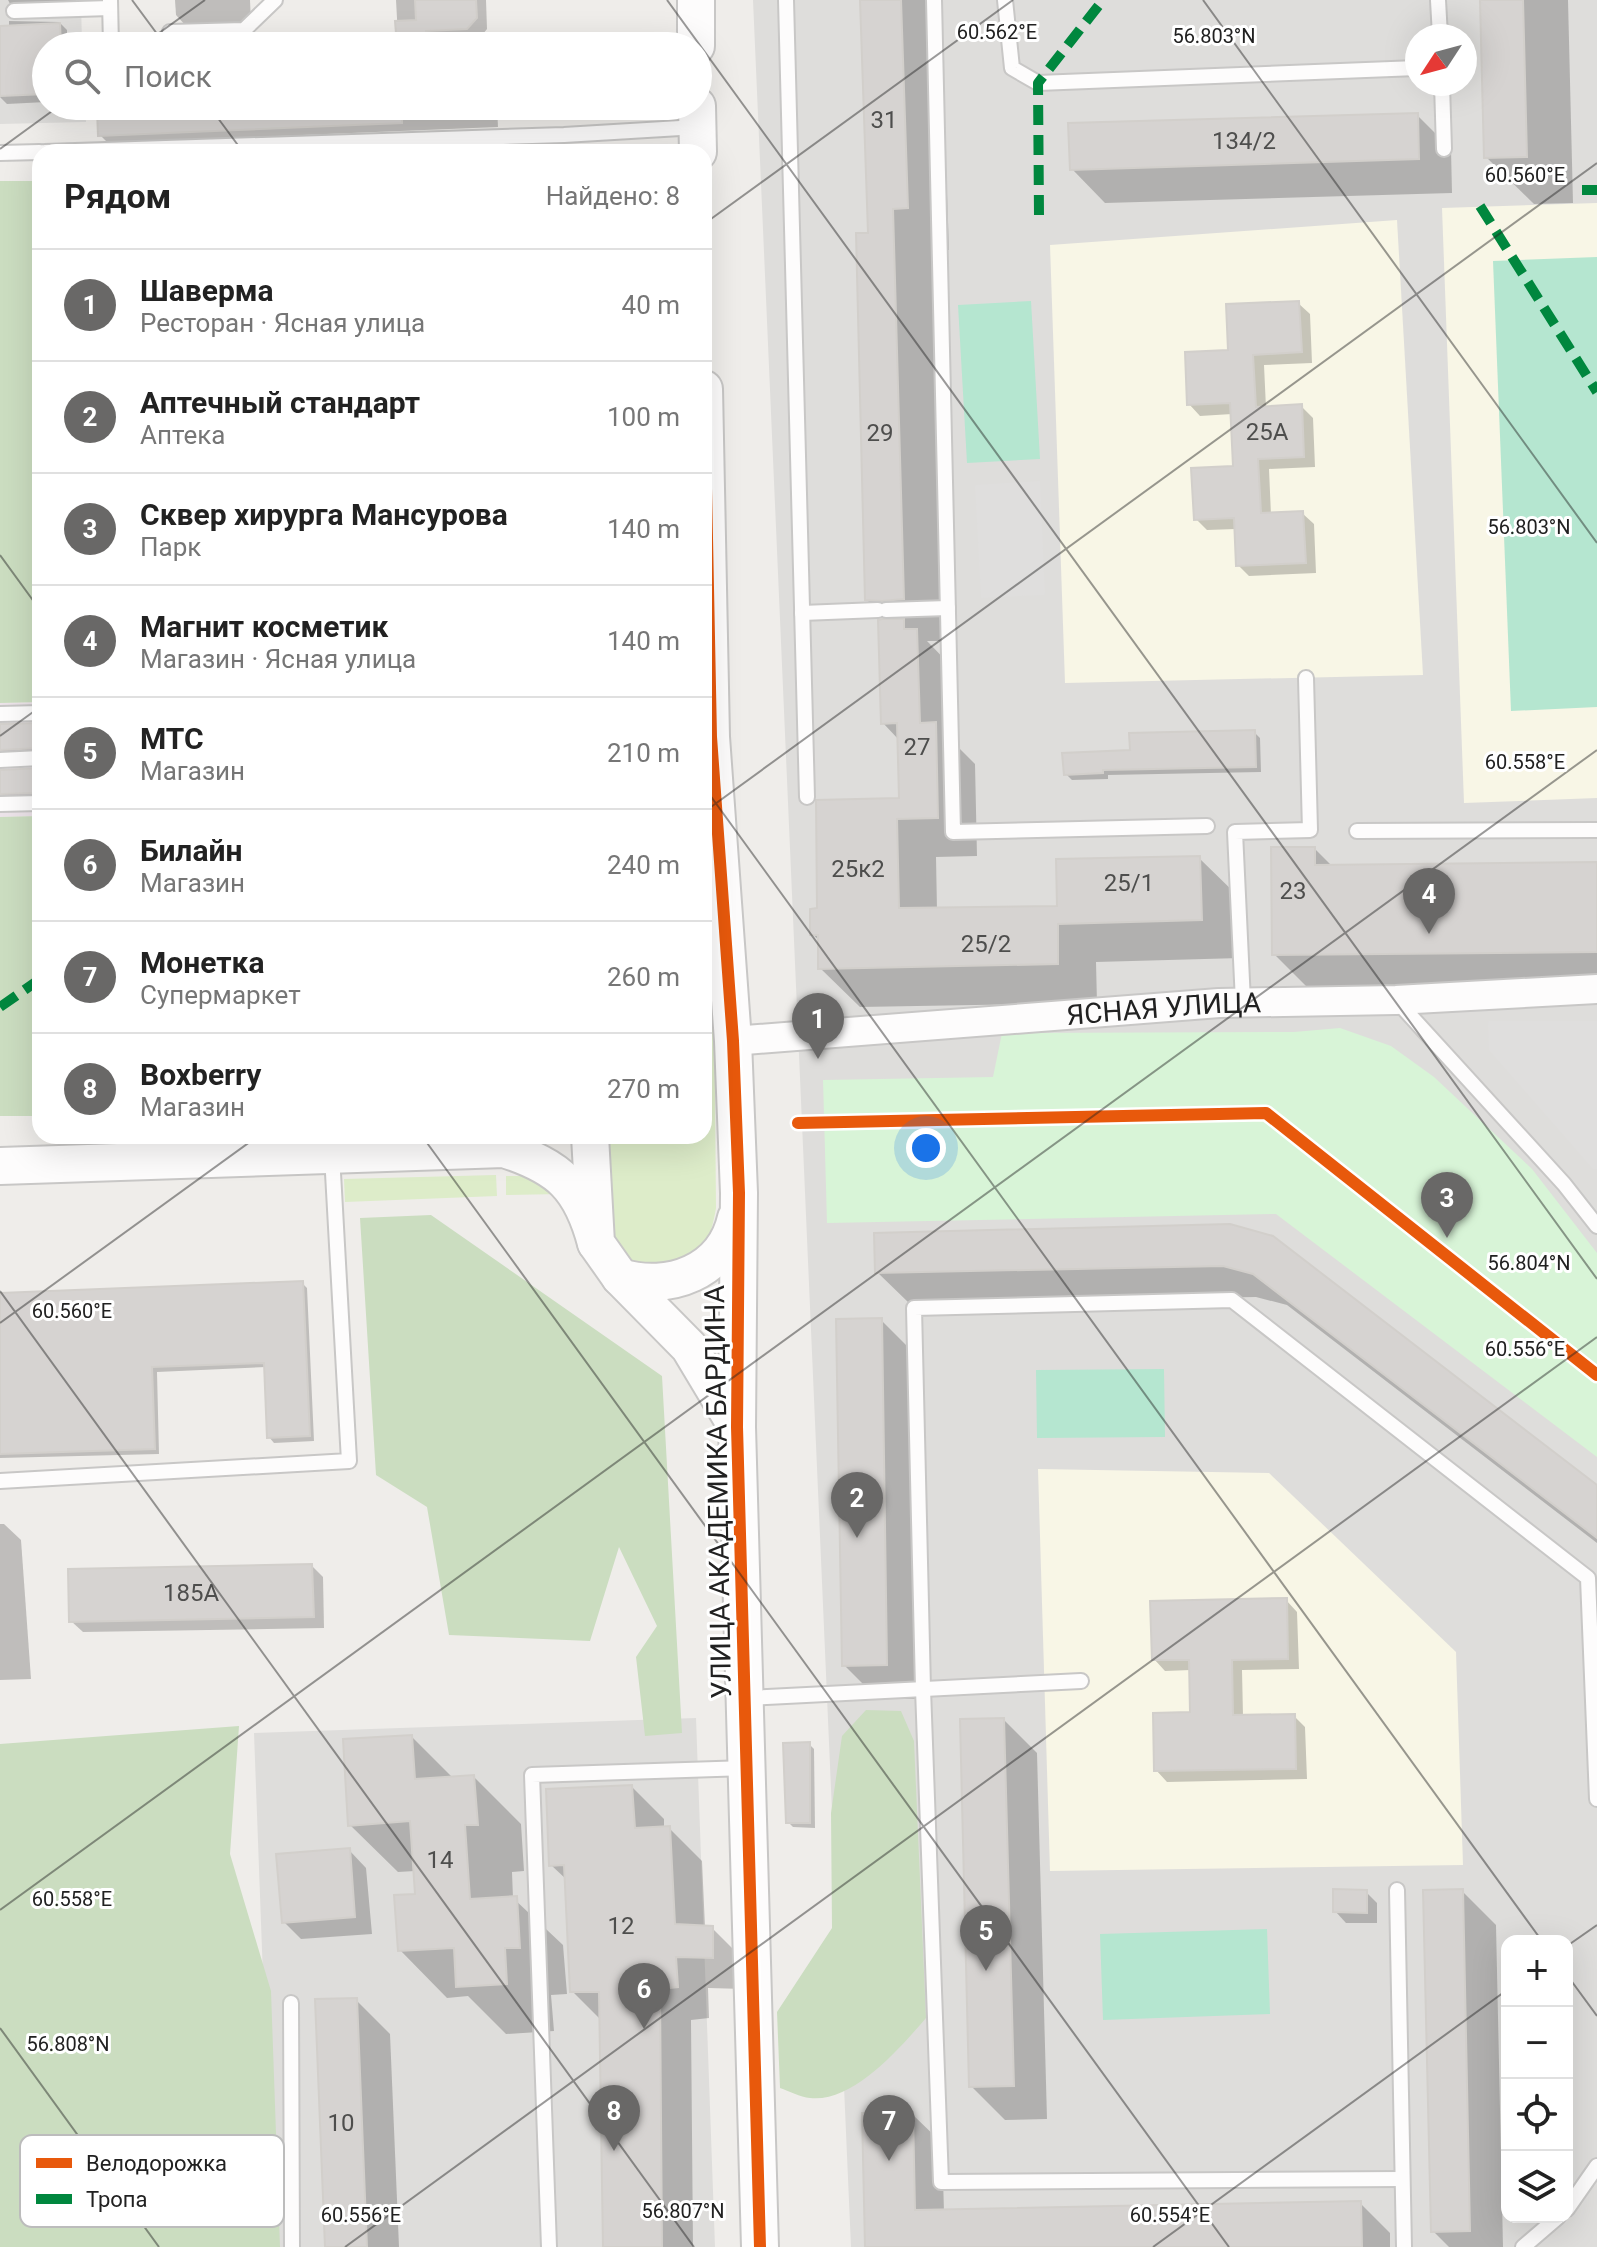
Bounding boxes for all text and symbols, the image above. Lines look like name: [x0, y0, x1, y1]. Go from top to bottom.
text: 60.562°E: [957, 20, 1037, 44]
text: 56.803°N: [1172, 24, 1256, 48]
north arrow: [1405, 24, 1477, 96]
search box: [32, 32, 712, 120]
icon: search: [60, 54, 104, 98]
text: Поиск: [124, 59, 212, 94]
house number: 31: [871, 106, 897, 134]
house number: 134/2: [1212, 127, 1276, 155]
text: 60.560°E: [1485, 163, 1565, 187]
text: Рядом: [64, 176, 171, 216]
text: Найдено: 8: [546, 181, 680, 211]
text: Шаверма: [140, 273, 274, 308]
text: 1: [83, 290, 97, 320]
text: 40 m: [622, 290, 680, 320]
text: Ресторан · Ясная улица: [140, 308, 425, 338]
text: Аптечный стандарт: [140, 385, 420, 420]
text: 2: [83, 402, 97, 432]
text: 100 m: [607, 402, 680, 432]
house number: 25А: [1246, 418, 1289, 446]
house number: 29: [867, 419, 893, 447]
text: Аптека: [140, 420, 225, 450]
text: Сквер хирурга Мансурова: [140, 497, 508, 532]
text: 3: [83, 514, 97, 544]
text: 140 m: [607, 514, 680, 544]
text: 56.803°N: [1487, 515, 1571, 539]
text: Парк: [140, 532, 201, 562]
text: Магнит косметик: [140, 609, 388, 644]
text: 4: [83, 626, 97, 656]
text: 140 m: [607, 626, 680, 656]
text: Магазин · Ясная улица: [140, 644, 416, 674]
text: МТС: [140, 721, 204, 756]
house number: 27: [904, 733, 930, 761]
text: 5: [83, 738, 97, 768]
text: 210 m: [607, 738, 680, 768]
text: 60.558°E: [1485, 750, 1565, 774]
text: Магазин: [140, 756, 245, 786]
text: Билайн: [140, 833, 242, 868]
text: 6: [83, 850, 97, 880]
text: 240 m: [607, 850, 680, 880]
house number: 25к2: [831, 855, 885, 883]
text: Магазин: [140, 868, 245, 898]
pin: 4: [1403, 868, 1455, 934]
house number: 25/1: [1104, 869, 1154, 897]
house number: 23: [1280, 877, 1306, 905]
house number: 25/2: [961, 930, 1011, 958]
text: Монетка: [140, 945, 264, 980]
text: 7: [83, 962, 97, 992]
text: 260 m: [607, 962, 680, 992]
text: Супермаркет: [140, 980, 301, 1010]
street label: ЯСНАЯ УЛИЦА: [1065, 986, 1261, 1031]
pin: 1: [792, 993, 844, 1059]
text: Boxberry: [140, 1057, 261, 1092]
text: 8: [83, 1074, 97, 1104]
text: 270 m: [607, 1074, 680, 1104]
text: Магазин: [140, 1092, 245, 1122]
your location: [906, 1128, 946, 1168]
pin: 3: [1421, 1172, 1473, 1238]
text: 56.804°N: [1487, 1251, 1571, 1275]
street label: УЛИЦА АКАДЕМИКА БАРДИНА: [698, 1285, 738, 1699]
text: 60.560°E: [32, 1299, 112, 1323]
text: 60.556°E: [1485, 1337, 1565, 1361]
pin: 2: [831, 1472, 883, 1538]
house number: 185А: [163, 1579, 219, 1607]
house number: 14: [427, 1846, 453, 1874]
text: 60.558°E: [32, 1887, 112, 1911]
pin: 5: [960, 1905, 1012, 1971]
house number: 12: [608, 1912, 634, 1940]
map controls: [1501, 1935, 1573, 2223]
button: +: [1501, 1935, 1573, 2007]
pin: 6: [618, 1963, 670, 2029]
button: −: [1501, 2007, 1573, 2079]
text: 56.808°N: [26, 2032, 110, 2056]
button: locate: [1501, 2079, 1573, 2151]
pin: 8: [588, 2085, 640, 2151]
pin: 7: [863, 2095, 915, 2161]
house number: 10: [328, 2109, 354, 2137]
legend: [20, 2135, 284, 2227]
text: Велодорожка: [86, 2151, 227, 2176]
button: layers: [1501, 2151, 1573, 2223]
text: Тропа: [86, 2187, 148, 2212]
text: 56.807°N: [641, 2199, 725, 2223]
text: 60.556°E: [321, 2203, 401, 2227]
text: 60.554°E: [1130, 2203, 1210, 2227]

